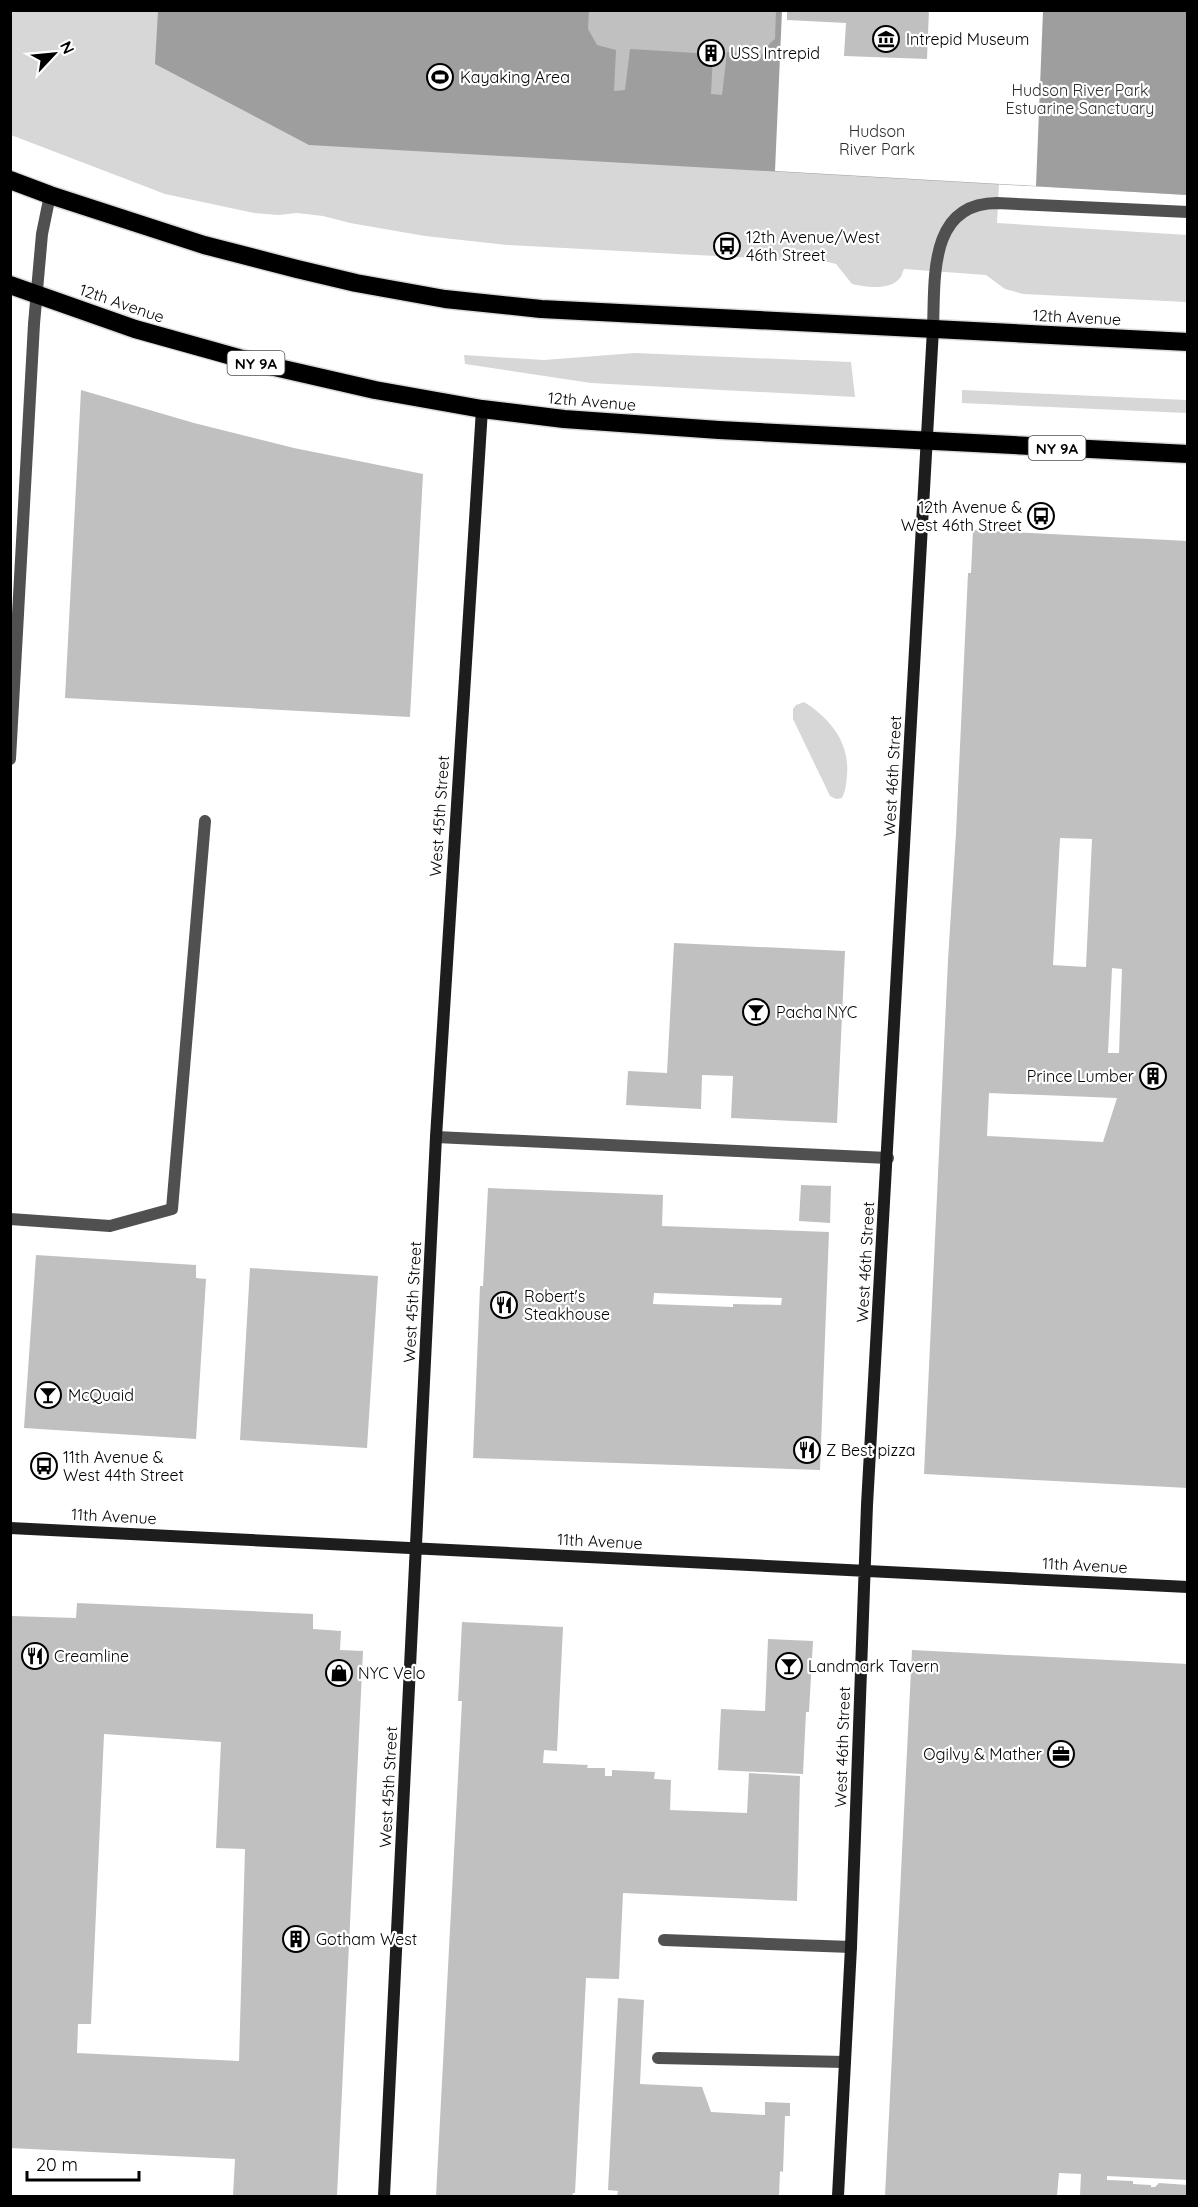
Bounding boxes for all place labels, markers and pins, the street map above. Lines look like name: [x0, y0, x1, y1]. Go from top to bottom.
museum icon: Intrepid Museum: [871, 24, 901, 54]
place label: Intrepid Museum: [906, 29, 1029, 49]
building icon: USS Intrepid: [696, 38, 726, 68]
place label: USS Intrepid: [730, 43, 820, 63]
sports icon: Kayaking Area: [425, 62, 455, 92]
place label: Kayaking Area: [460, 67, 570, 87]
place label: 12th Avenue/West 46th Street: [746, 227, 880, 265]
bus stop icon: 12th Avenue/West 46th Street: [712, 231, 742, 261]
place label: 12th Avenue & West 46th Street: [901, 497, 1022, 535]
bus stop icon: 12th Avenue & West 46th Street: [1026, 501, 1056, 531]
bar icon: Pacha NYC: [741, 997, 771, 1027]
place label: Pacha NYC: [776, 1002, 857, 1022]
building icon: Prince Lumber: [1138, 1061, 1168, 1091]
place label: Prince Lumber: [1027, 1066, 1134, 1086]
place label: Robert's Steakhouse: [524, 1286, 610, 1324]
restaurant icon: Robert's Steakhouse: [489, 1290, 519, 1320]
bar icon: McQuaid: [33, 1380, 63, 1410]
place label: McQuaid: [68, 1385, 134, 1405]
restaurant icon: Z Best pizza: [792, 1435, 822, 1465]
place label: Z Best pizza: [826, 1440, 916, 1460]
place label: 11th Avenue & West 44th Street: [63, 1447, 184, 1485]
bus stop icon: 11th Avenue & West 44th Street: [29, 1451, 59, 1481]
restaurant icon: Creamline: [20, 1641, 50, 1671]
place label: Creamline: [54, 1646, 129, 1666]
bar icon: Landmark Tavern: [774, 1651, 804, 1681]
place label: Landmark Tavern: [808, 1656, 939, 1676]
shop icon: NYC Velo: [324, 1658, 354, 1688]
place label: NYC Velo: [358, 1663, 426, 1683]
office icon: Ogilvy & Mather: [1046, 1739, 1076, 1769]
place label: Ogilvy & Mather: [923, 1744, 1042, 1764]
building icon: Gotham West: [281, 1924, 311, 1954]
place label: Gotham West: [316, 1929, 417, 1949]

